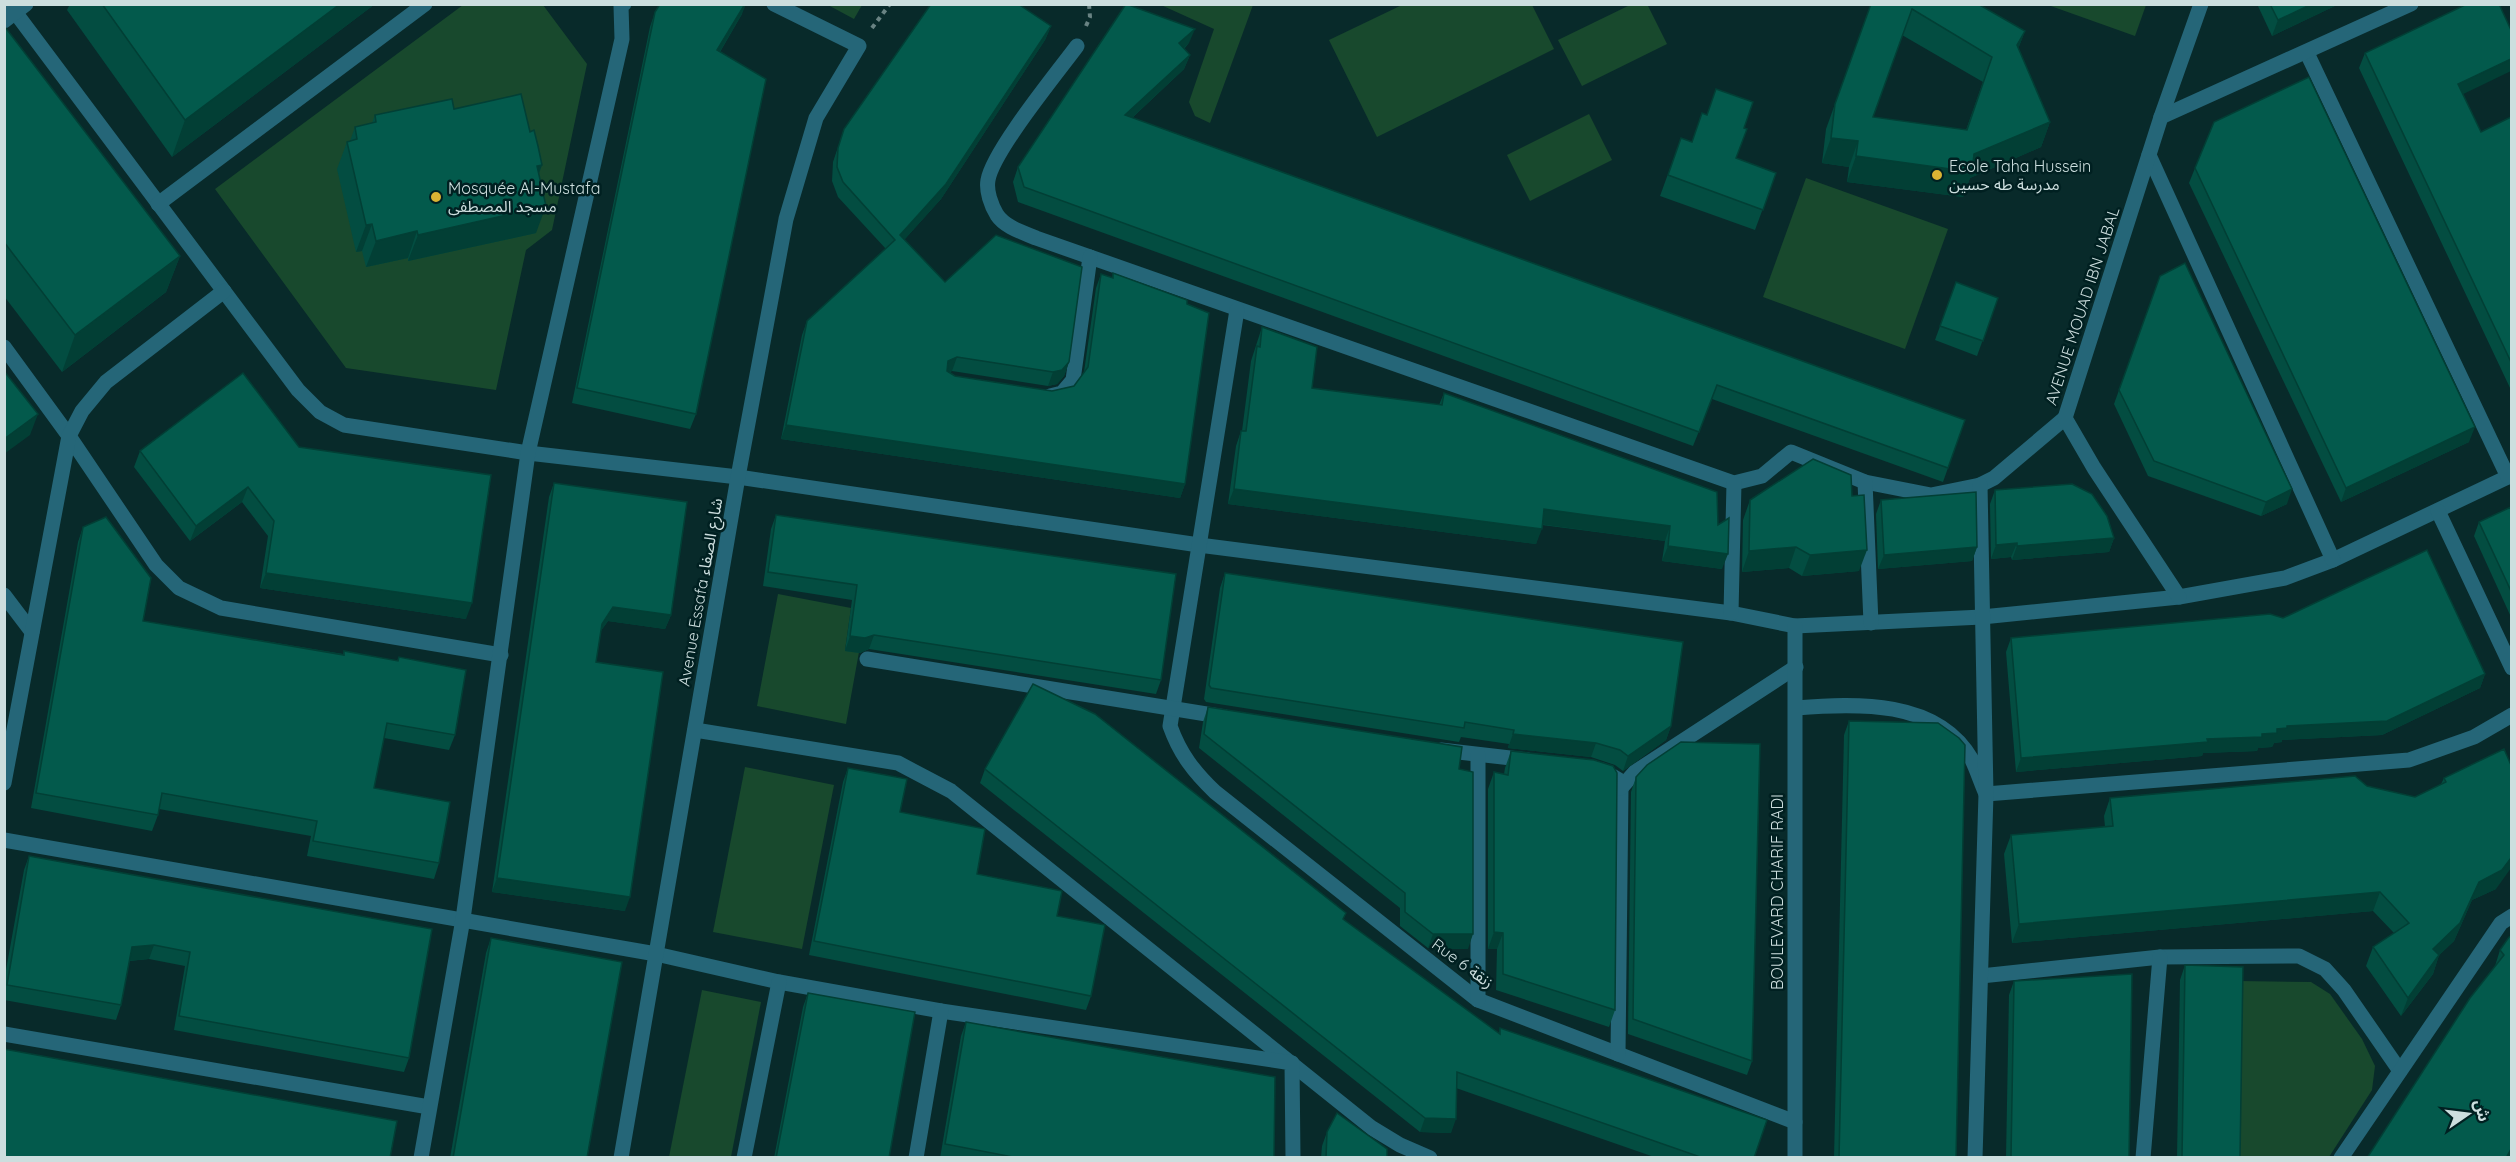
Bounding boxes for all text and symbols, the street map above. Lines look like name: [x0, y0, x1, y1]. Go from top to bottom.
place label: Ecole Taha Hussein مدرسة طه حسين: [1949, 156, 2091, 194]
marker: Ecole Taha Hussein مدرسة طه حسين: [1930, 168, 1944, 182]
place label: Mosquée Al-Mustafa مسجد المصطفى: [448, 178, 600, 216]
marker: Mosquée Al-Mustafa مسجد المصطفى: [429, 190, 443, 204]
street label: AVENUE MOUAD IBN JABAL: [2040, 204, 2124, 408]
street label: Avenue Essafa شارع الصفاء: [674, 496, 729, 688]
street label: BOULEVARD CHARIF RADI: [1767, 794, 1787, 990]
street label: Rue 6 زنقة: [1428, 934, 1498, 992]
north arrow: [2438, 1084, 2498, 1144]
text: ش: [2470, 1097, 2495, 1124]

